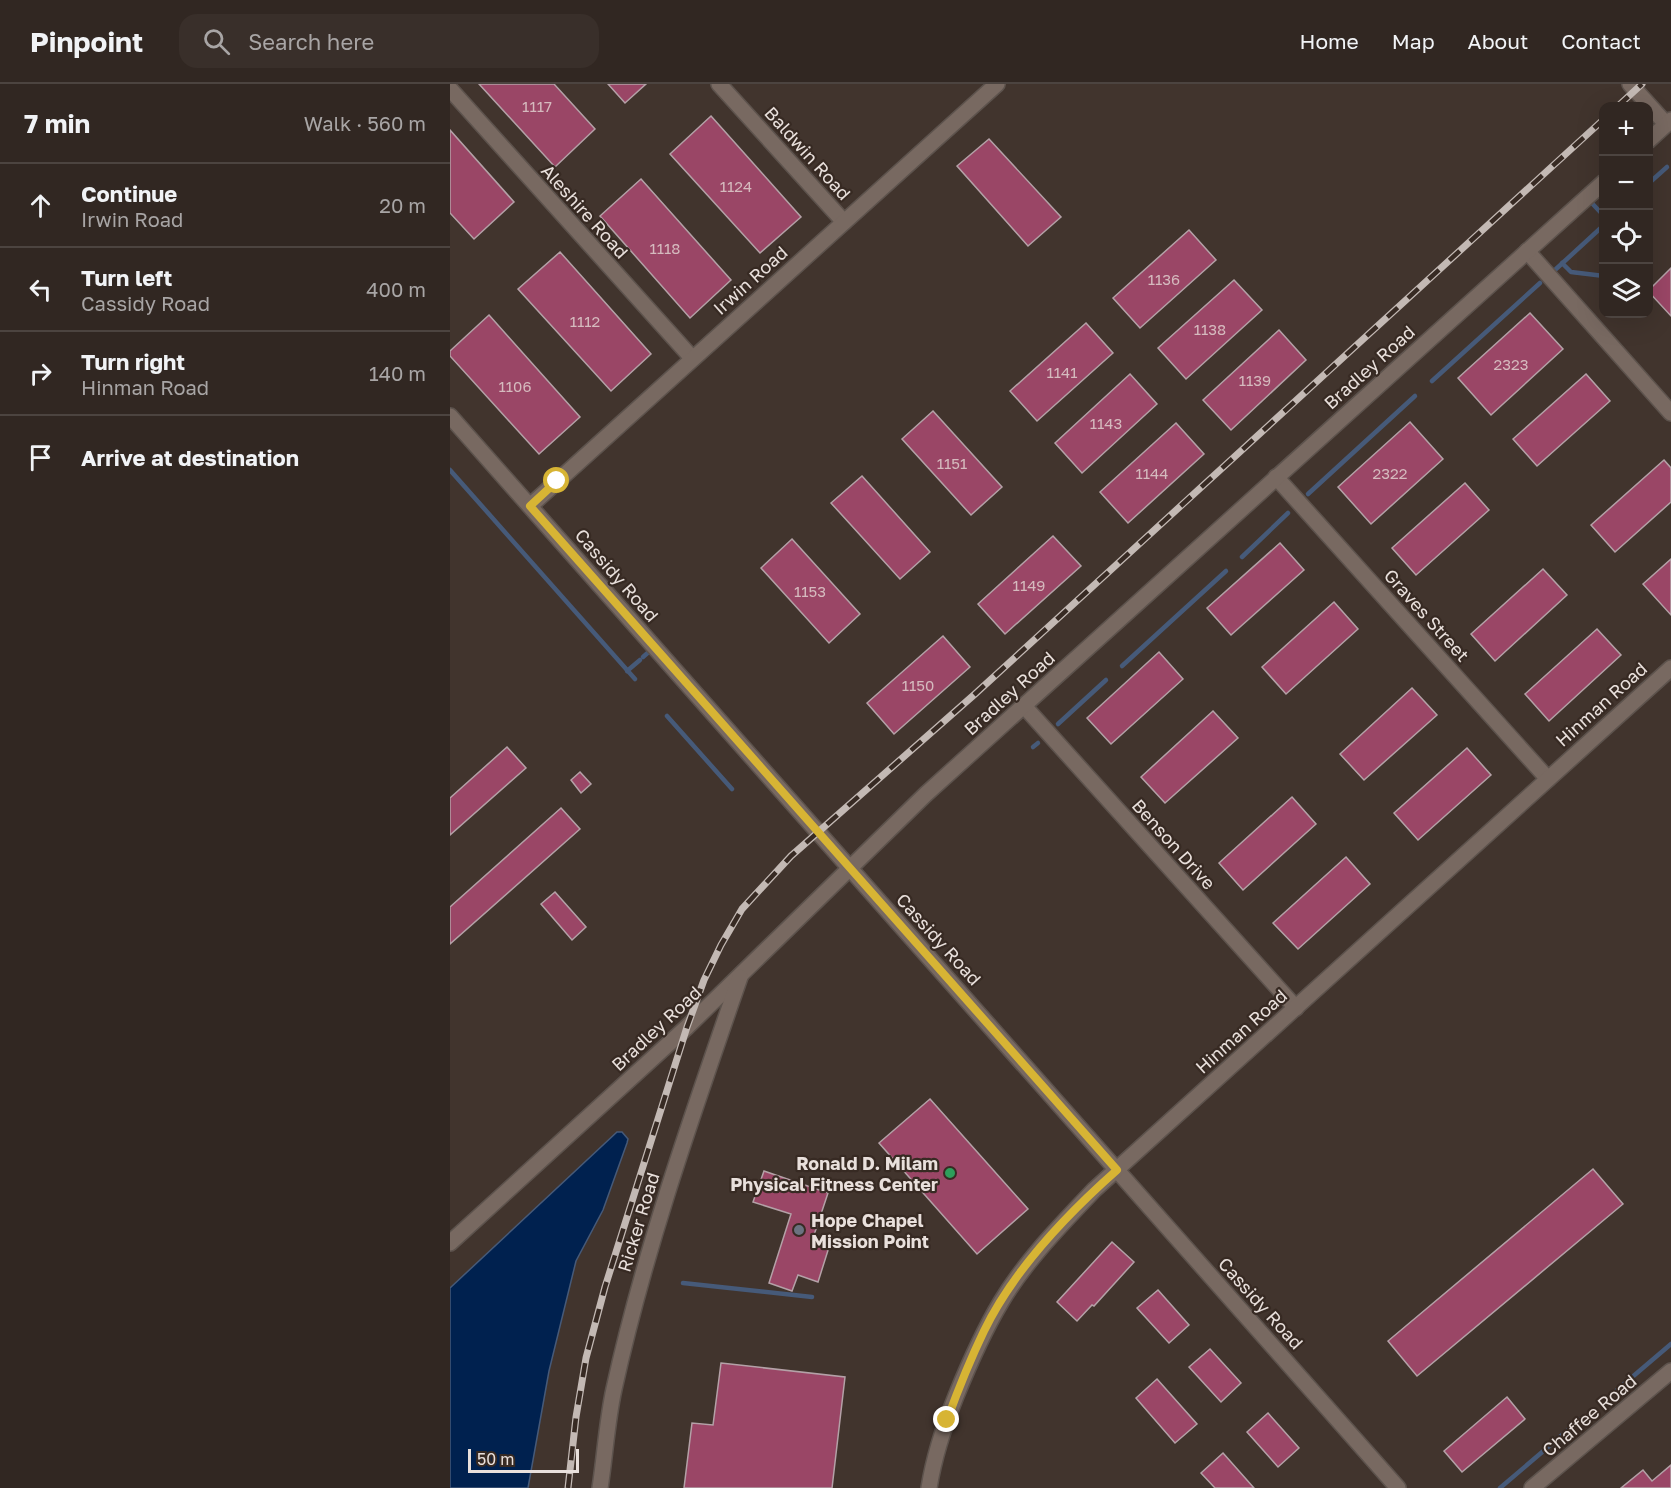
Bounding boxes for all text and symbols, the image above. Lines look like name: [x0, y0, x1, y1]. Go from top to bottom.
search box: [179, 14, 599, 68]
text: Pinpoint: [30, 25, 143, 58]
icon: search: [200, 25, 233, 58]
text: Search here: [248, 28, 374, 55]
text: Home: [1299, 28, 1359, 54]
text: Map: [1392, 28, 1435, 54]
text: About: [1468, 28, 1528, 54]
text: Contact: [1561, 28, 1641, 54]
house number: 1117: [522, 97, 552, 115]
street label: Baldwin Road: [760, 102, 856, 204]
map controls: [1599, 102, 1653, 318]
button: +: [1599, 102, 1653, 156]
text: 7 min: [24, 108, 90, 139]
text: Walk · 560 m: [304, 111, 426, 135]
button: −: [1599, 156, 1653, 210]
street label: Aleshire Road: [537, 159, 633, 263]
house number: 1124: [720, 177, 752, 195]
text: Continue: [81, 180, 177, 207]
icon: ahead: [24, 189, 57, 222]
text: 20 m: [379, 193, 426, 217]
text: Irwin Road: [81, 207, 183, 231]
button: locate: [1599, 210, 1653, 264]
house number: 1118: [650, 239, 680, 257]
street label: Irwin Road: [708, 241, 792, 319]
text: Turn left: [81, 264, 172, 291]
button: layers: [1599, 264, 1653, 318]
house number: 1136: [1148, 270, 1180, 288]
icon: left: [24, 273, 57, 306]
text: 400 m: [366, 277, 426, 301]
text: Cassidy Road: [81, 291, 210, 315]
house number: 1112: [570, 312, 600, 330]
house number: 1138: [1194, 320, 1226, 338]
street label: Bradley Road: [1319, 321, 1419, 413]
text: Turn right: [81, 348, 185, 375]
house number: 2323: [1494, 355, 1528, 373]
icon: right: [24, 357, 57, 390]
text: 140 m: [369, 361, 426, 385]
house number: 1141: [1047, 363, 1077, 381]
house number: 1139: [1239, 371, 1271, 389]
text: Hinman Road: [81, 375, 209, 399]
house number: 1106: [499, 377, 531, 395]
house number: 1143: [1090, 414, 1122, 432]
icon: arrive: [24, 441, 57, 474]
text: Arrive at destination: [81, 444, 299, 471]
house number: 1151: [937, 454, 967, 472]
house number: 1144: [1136, 464, 1168, 482]
house number: 2322: [1373, 464, 1407, 482]
route start: [543, 467, 569, 493]
street label: Cassidy Road: [571, 524, 663, 626]
street label: Graves Street: [1380, 564, 1474, 666]
house number: 1149: [1013, 576, 1045, 594]
house number: 1153: [794, 582, 826, 600]
street label: Bradley Road: [959, 647, 1059, 739]
street label: Hinman Road: [1551, 657, 1651, 751]
house number: 1150: [902, 676, 934, 694]
street label: Benson Drive: [1128, 794, 1220, 894]
street label: Cassidy Road: [892, 889, 986, 989]
street label: Bradley Road: [607, 981, 705, 1075]
street label: Hinman Road: [1191, 984, 1291, 1078]
place label: Ronald D. Milam Physical Fitness Center: [730, 1152, 938, 1195]
marker: Ronald D. Milam Physical Fitness Center: [943, 1166, 957, 1180]
street label: Ricker Road: [612, 1170, 664, 1274]
place label: Hope Chapel Mission Point: [811, 1209, 929, 1252]
marker: Hope Chapel Mission Point: [792, 1223, 806, 1237]
street label: Cassidy Road: [1214, 1253, 1308, 1353]
street label: Chaffee Road: [1537, 1369, 1641, 1461]
route end: [933, 1406, 959, 1432]
scale bar: [468, 1446, 579, 1474]
text: 50 m: [477, 1449, 514, 1469]

